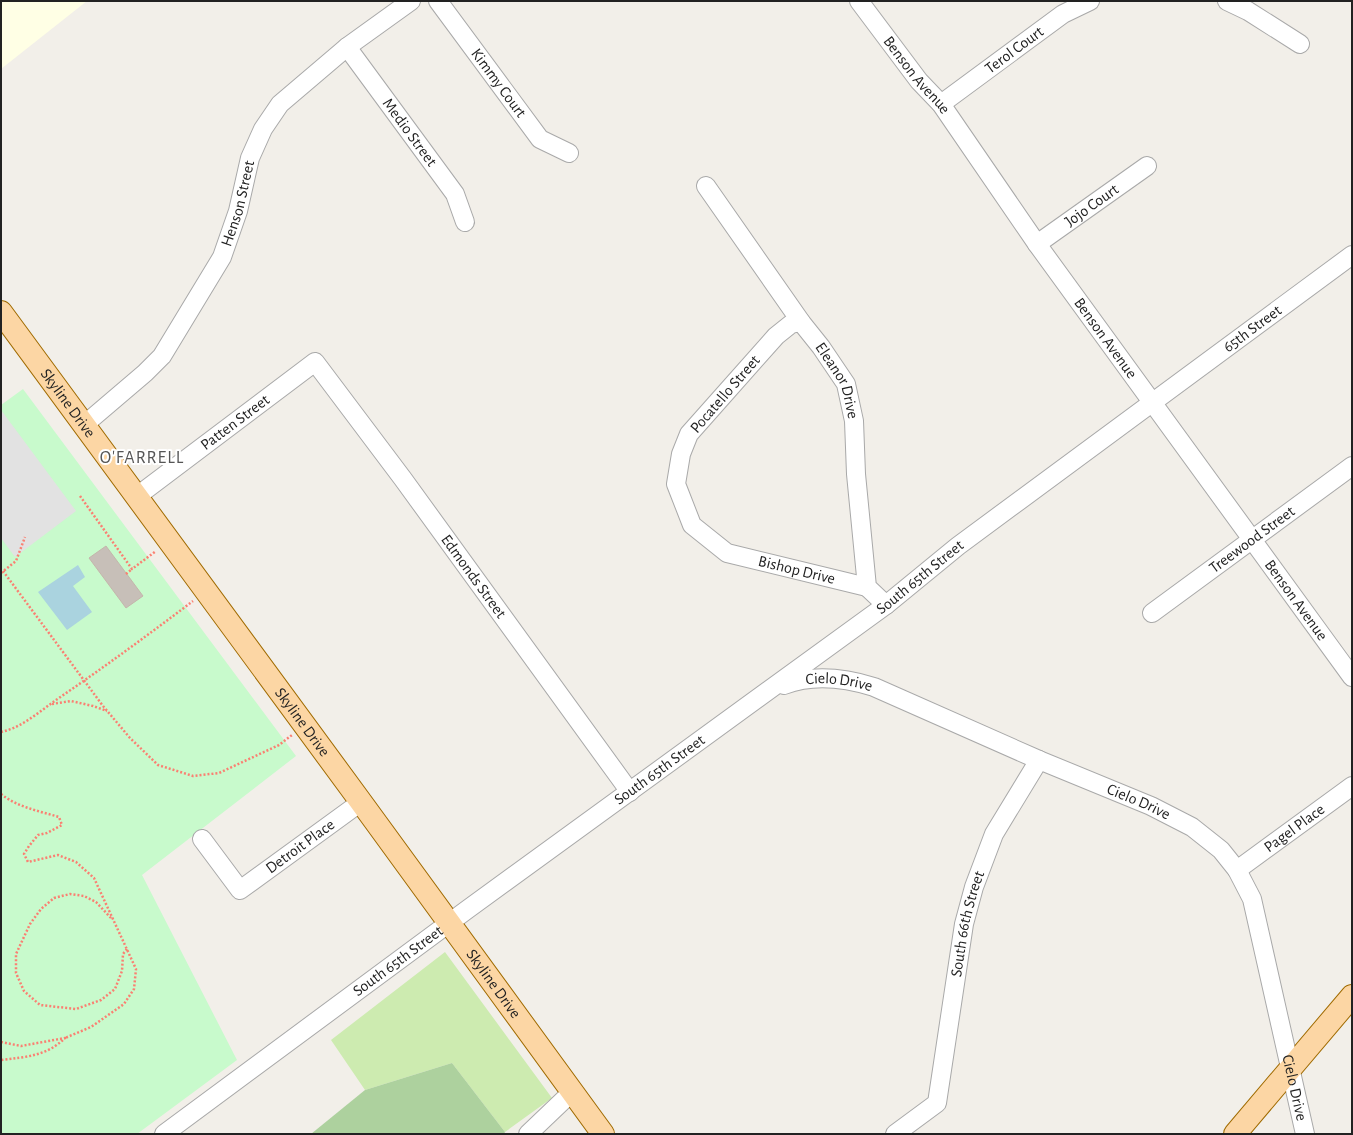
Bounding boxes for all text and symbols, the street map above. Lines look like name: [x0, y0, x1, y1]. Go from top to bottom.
street label: Terol Court: [982, 23, 1046, 77]
street label: Benson Avenue: [880, 33, 953, 117]
street label: Kimmy Court: [468, 46, 529, 121]
street label: Medio Street: [380, 95, 440, 169]
street label: Henson Street: [218, 159, 257, 249]
street label: Jojo Court: [1062, 181, 1121, 230]
street label: Benson Avenue: [1071, 295, 1140, 381]
street label: 65th Street: [1220, 302, 1284, 355]
street label: Eleanor Drive: [812, 340, 861, 420]
street label: Pocatello Street: [687, 352, 763, 436]
street label: Skyline Drive: [37, 366, 98, 440]
street label: Patten Street: [198, 391, 272, 453]
district label: O'FARRELL: [100, 449, 184, 467]
street label: Treewood Street: [1206, 503, 1298, 576]
street label: Edmonds Street: [438, 532, 509, 621]
street label: South 65th Street: [873, 537, 966, 617]
street label: Bishop Drive: [757, 553, 837, 587]
street label: Benson Avenue: [1262, 557, 1331, 643]
street label: Cielo Drive: [805, 670, 874, 694]
street label: Skyline Drive: [272, 685, 333, 760]
street label: South 65th Street: [611, 732, 708, 808]
street label: Cielo Drive: [1105, 781, 1173, 822]
street label: Pagel Place: [1261, 801, 1327, 855]
street label: Detroit Place: [263, 816, 338, 876]
street label: South 66th Street: [948, 869, 987, 978]
street label: South 65th Street: [350, 923, 446, 999]
street label: Skyline Drive: [463, 946, 524, 1021]
street label: Cielo Drive: [1279, 1053, 1310, 1122]

